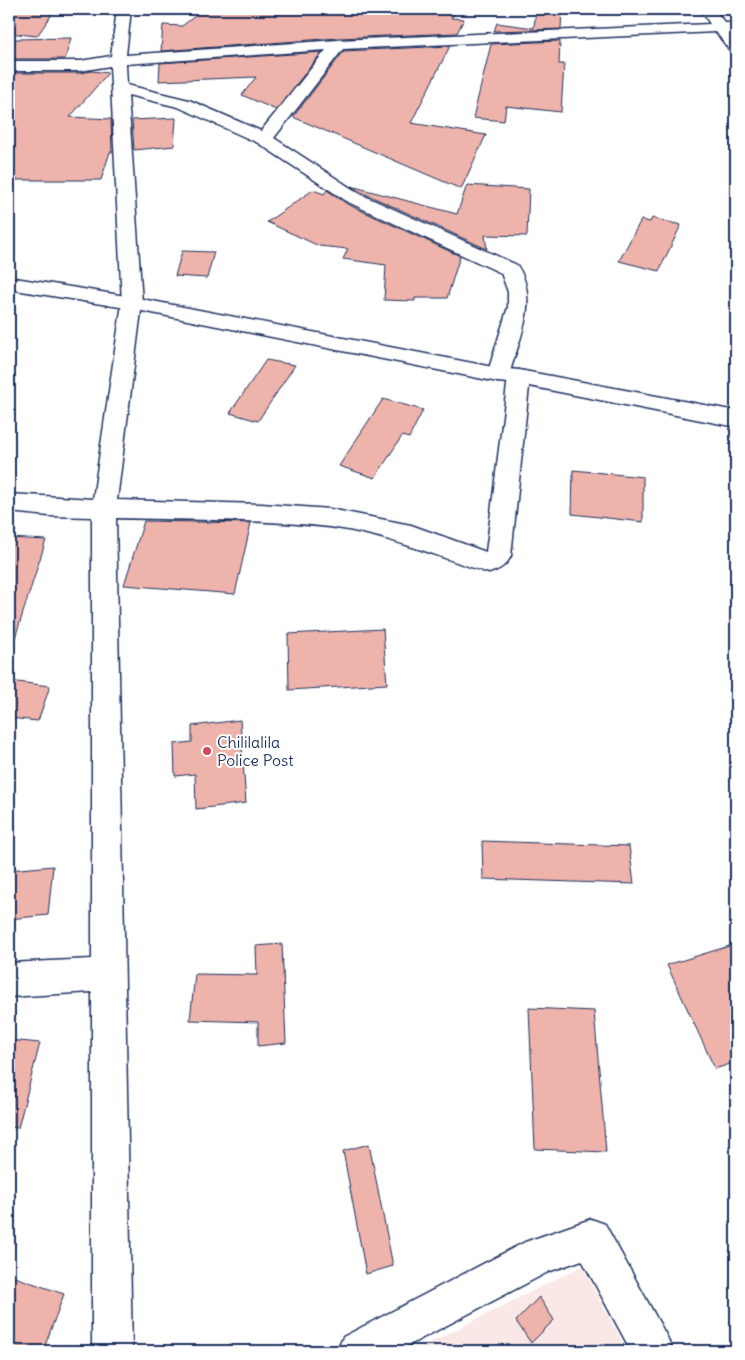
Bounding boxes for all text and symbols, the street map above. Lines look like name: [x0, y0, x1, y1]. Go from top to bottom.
place label: Chililalila Police Post: [217, 732, 294, 770]
marker: Chililalila Police Post: [201, 745, 213, 757]

